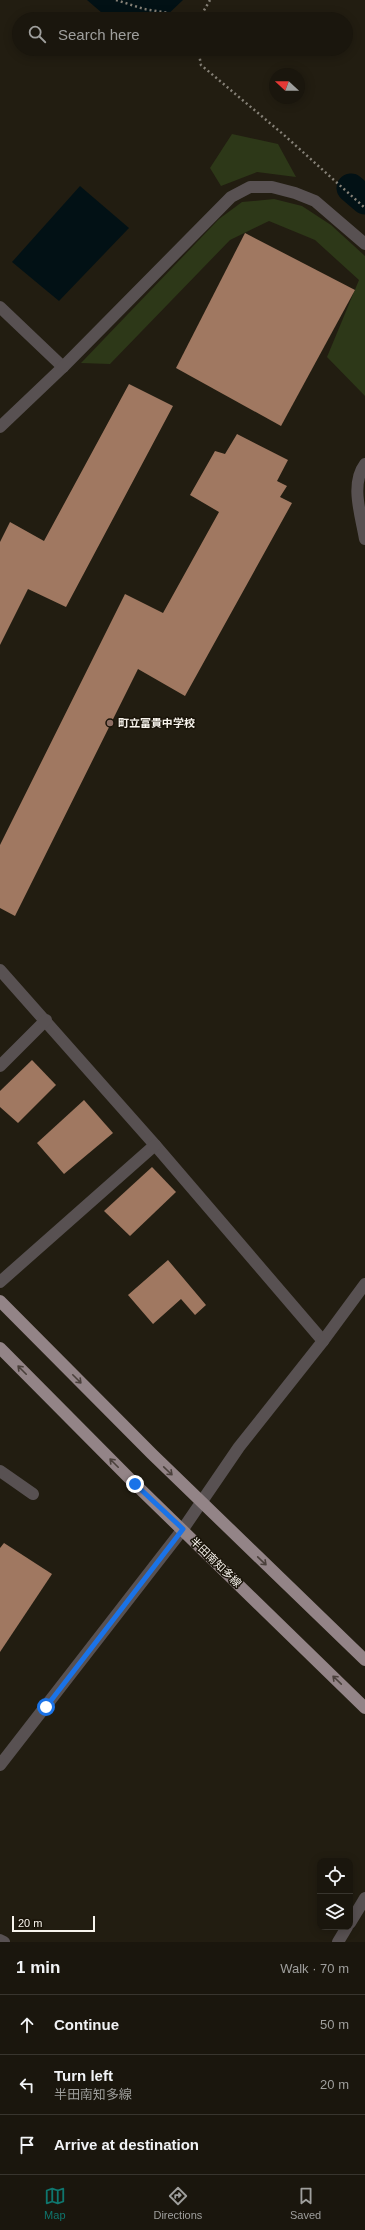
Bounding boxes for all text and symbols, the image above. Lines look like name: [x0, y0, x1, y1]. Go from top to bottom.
search box: [12, 12, 353, 56]
icon: search: [26, 23, 48, 45]
text: Search here: [58, 26, 140, 43]
north arrow: [269, 68, 305, 104]
place label: 町立富貴中学校: [118, 717, 195, 729]
marker: 町立富貴中学校: [105, 718, 115, 728]
one-way arrow: [17, 1365, 27, 1375]
one-way arrow: [72, 1374, 82, 1384]
one-way arrow: [109, 1458, 119, 1467]
one-way arrow: [163, 1466, 173, 1476]
route end: [126, 1475, 144, 1493]
street label: 半田南知多線: [188, 1535, 244, 1589]
one-way arrow: [257, 1556, 267, 1566]
one-way arrow: [332, 1675, 342, 1685]
route start: [37, 1698, 55, 1716]
map controls: [317, 1858, 353, 1930]
button: locate: [317, 1858, 353, 1894]
button: layers: [317, 1894, 353, 1930]
scale bar: [12, 1914, 95, 1933]
text: 20 m: [18, 1917, 42, 1929]
text: 1 min: [16, 1958, 60, 1977]
text: Walk · 70 m: [280, 1961, 349, 1976]
icon: ahead: [16, 2014, 38, 2036]
text: Continue: [54, 2016, 119, 2033]
text: 50 m: [320, 2017, 349, 2032]
text: Turn left: [54, 2067, 113, 2084]
icon: left: [16, 2074, 38, 2096]
text: 20 m: [320, 2077, 349, 2092]
text: 半田南知多線: [54, 2087, 132, 2102]
icon: arrive: [16, 2134, 38, 2156]
text: Arrive at destination: [54, 2136, 199, 2153]
tab: Map: [44, 2185, 66, 2221]
tab: Directions: [153, 2185, 202, 2221]
tab: Saved: [290, 2185, 321, 2221]

